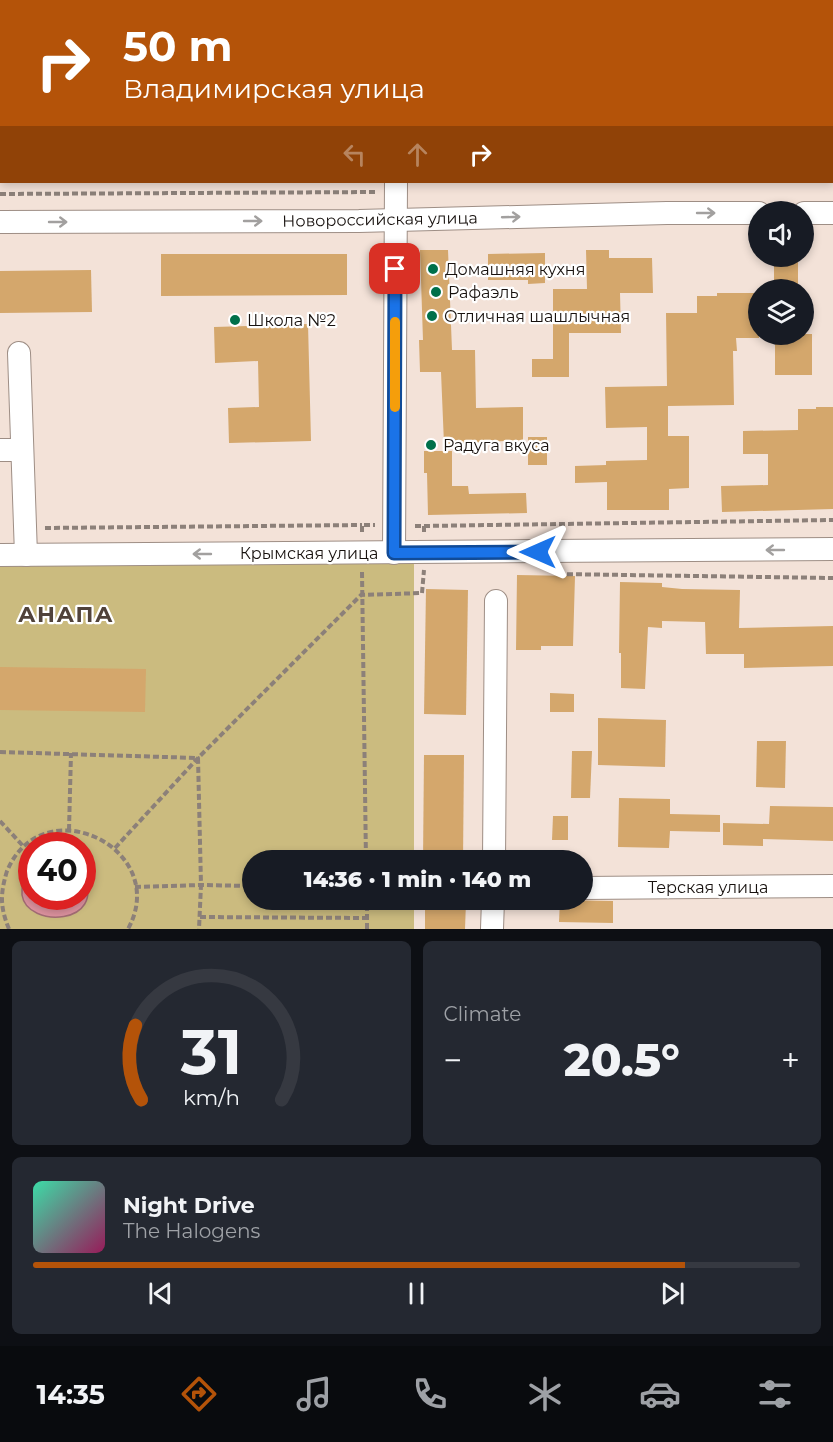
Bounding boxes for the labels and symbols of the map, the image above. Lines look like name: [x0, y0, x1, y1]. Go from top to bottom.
one-way arrow: [696, 207, 716, 219]
street label: Новороссийская улица: [282, 208, 478, 231]
one-way arrow: [501, 211, 521, 223]
one-way arrow: [243, 215, 263, 227]
one-way arrow: [48, 216, 68, 228]
pin: [369, 243, 420, 294]
place label: Домашняя кухня: [445, 260, 585, 279]
marker: Домашняя кухня: [426, 262, 440, 276]
place label: Рафаэль: [448, 283, 518, 302]
marker: Рафаэль: [429, 285, 443, 299]
place label: Отличная шашлычная: [444, 307, 630, 326]
marker: Отличная шашлычная: [425, 309, 439, 323]
place label: Школа №2: [247, 311, 336, 330]
marker: Школа №2: [228, 313, 242, 327]
place label: Радуга вкуса: [443, 436, 550, 455]
marker: Радуга вкуса: [424, 438, 438, 452]
position arrow: [506, 520, 570, 584]
street label: Крымская улица: [240, 544, 378, 563]
one-way arrow: [765, 544, 785, 556]
one-way arrow: [192, 548, 212, 560]
district label: АНАПА: [18, 601, 114, 628]
speed limit sign: 40: [18, 832, 96, 910]
street label: Терская улица: [648, 878, 768, 897]

